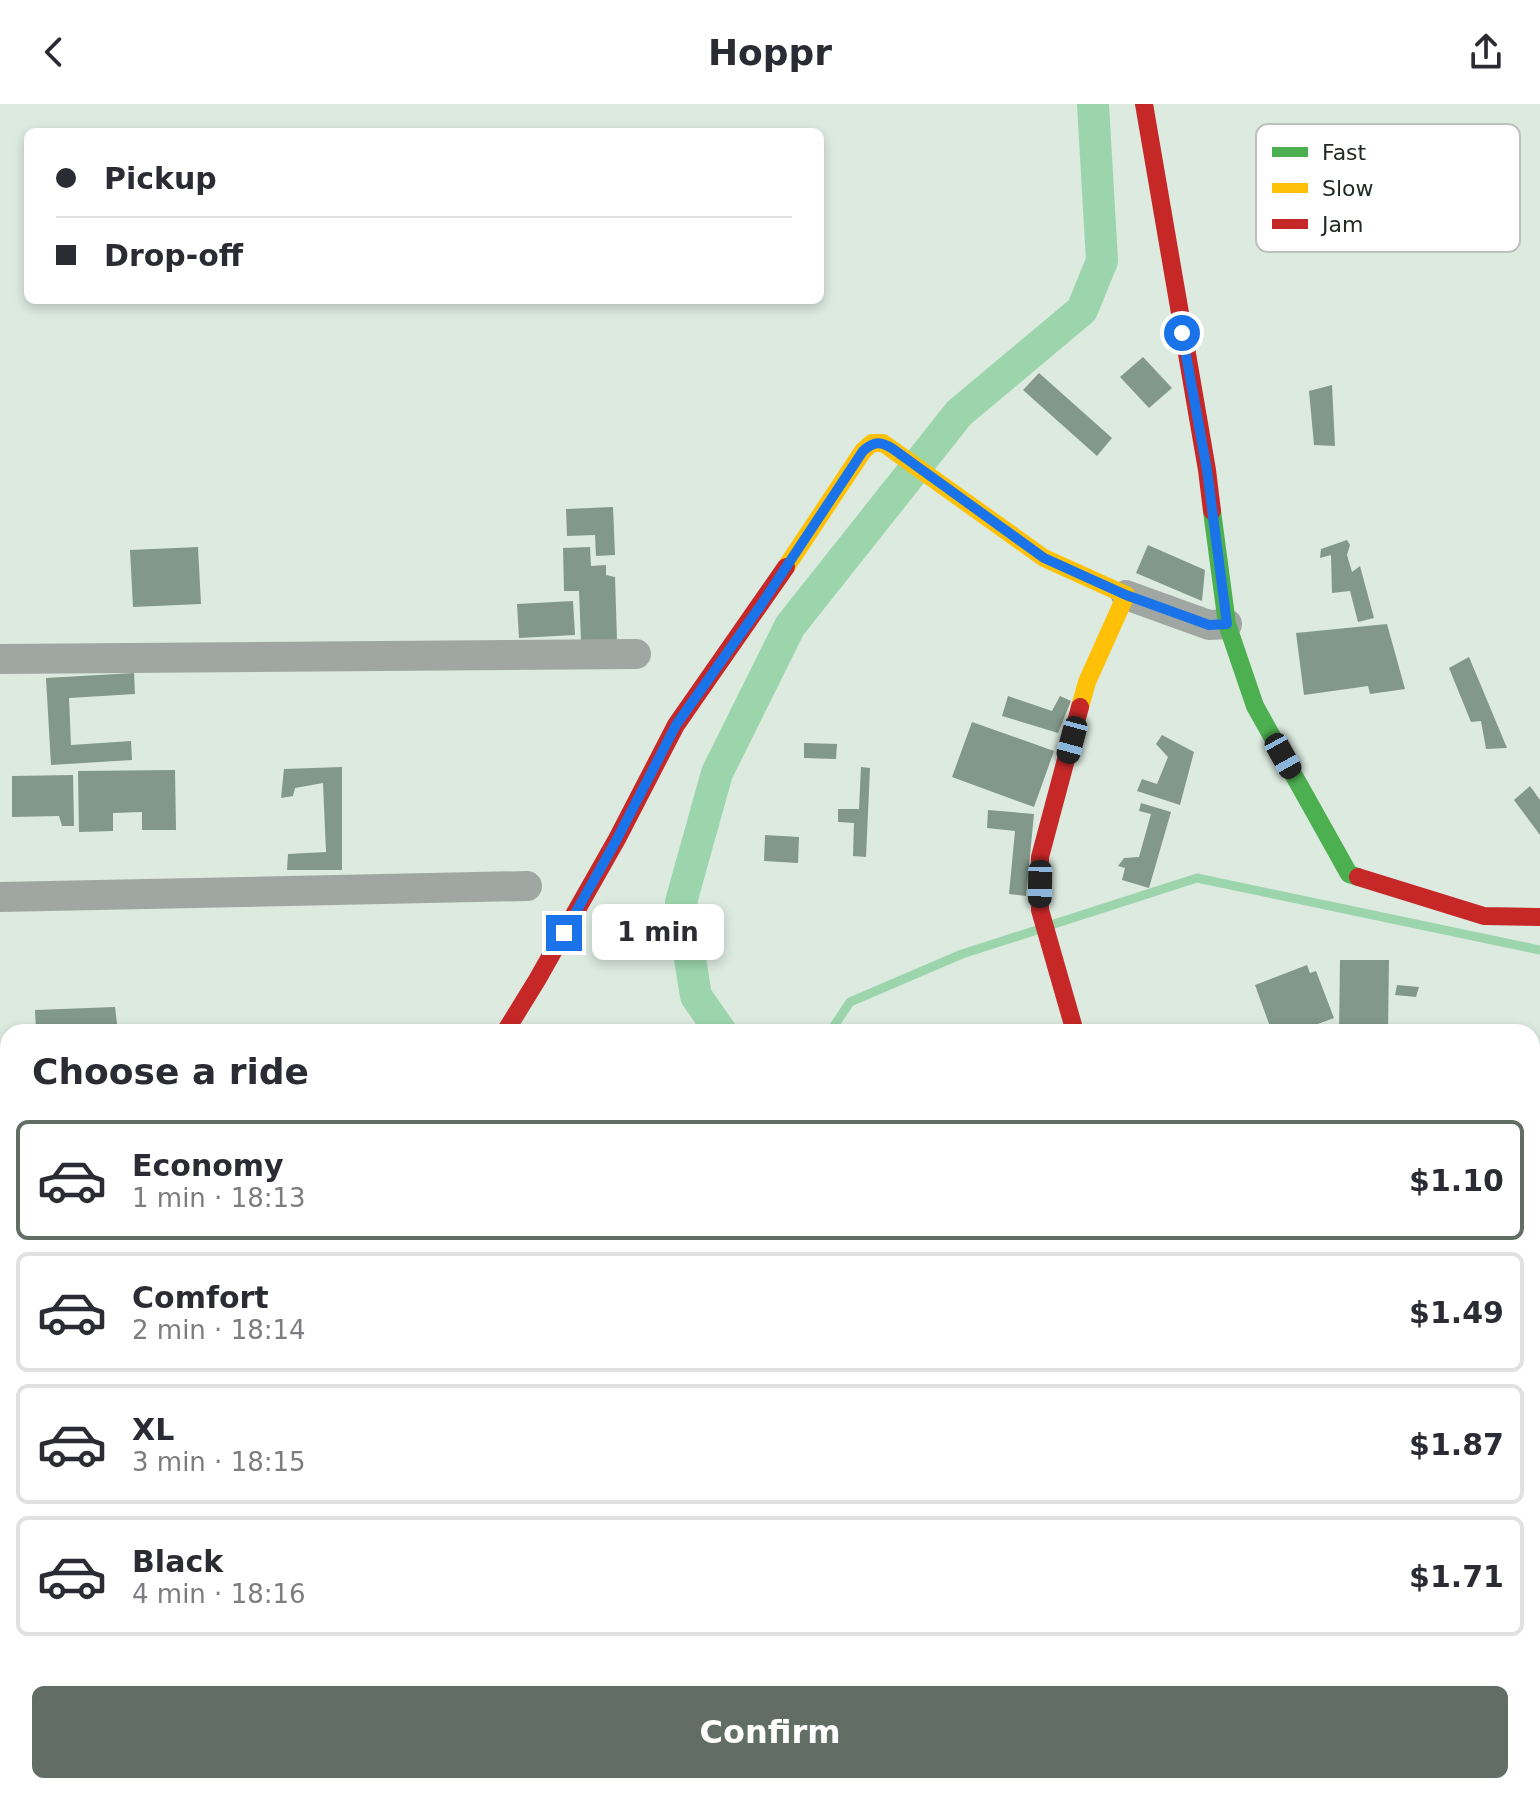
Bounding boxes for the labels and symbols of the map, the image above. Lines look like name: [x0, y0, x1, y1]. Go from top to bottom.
legend: [1256, 124, 1520, 252]
text: Fast: [1322, 140, 1367, 165]
text: Slow: [1322, 176, 1374, 201]
text: Jam: [1320, 212, 1363, 237]
route start: [1164, 315, 1200, 351]
car: [1054, 714, 1090, 766]
car: [1261, 729, 1305, 783]
car: [1028, 860, 1052, 908]
callout: 1 min: [592, 905, 724, 961]
route end: [546, 915, 582, 951]

